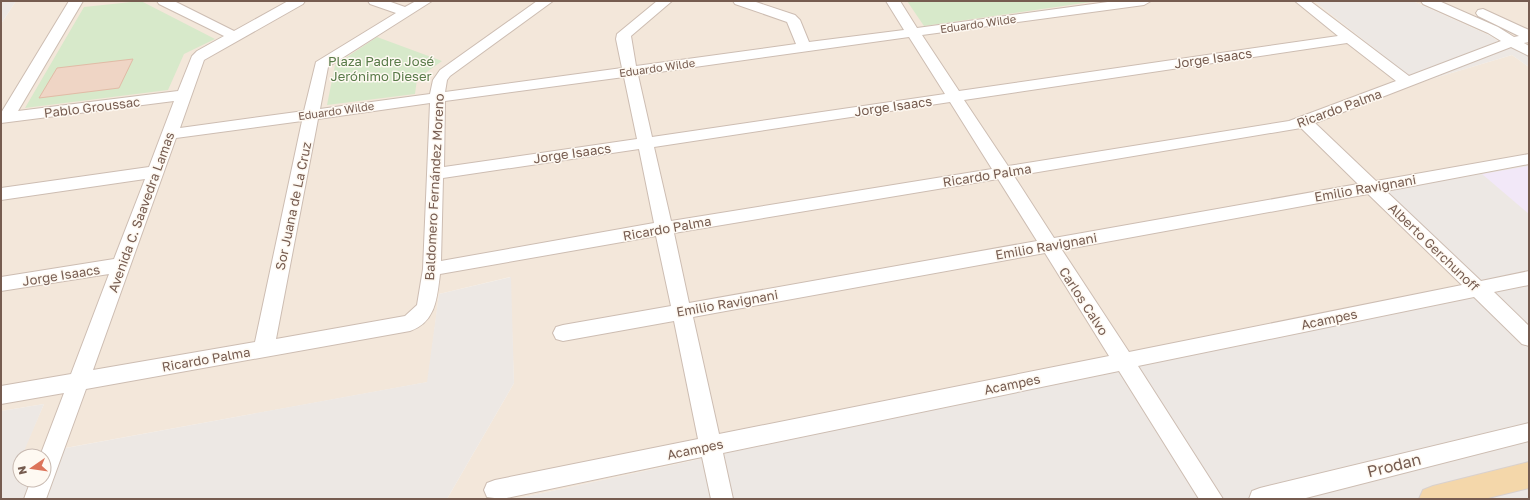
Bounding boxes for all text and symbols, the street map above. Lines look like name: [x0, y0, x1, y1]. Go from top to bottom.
street label: Eduardo Wilde: [939, 12, 1017, 35]
street label: Jorge Isaacs: [1173, 45, 1253, 71]
park label: Plaza Padre José Jerónimo Dieser: [328, 53, 434, 84]
street label: Eduardo Wilde: [618, 56, 696, 79]
street label: Ricardo Palma: [1294, 85, 1384, 131]
street label: Pablo Groussac: [43, 93, 141, 121]
street label: Baldomero Fernández Moreno: [421, 93, 447, 281]
street label: Jorge Isaacs: [853, 93, 933, 119]
street label: Eduardo Wilde: [297, 99, 375, 122]
street label: Avenida C. Saavedra Lamas: [104, 129, 178, 294]
street label: Sor Juana de La Cruz: [272, 140, 314, 272]
street label: Jorge Isaacs: [532, 140, 612, 166]
street label: Ricardo Palma: [942, 160, 1032, 190]
street label: Emilio Ravignani: [1313, 171, 1417, 205]
street label: Alberto Gerchunoff: [1385, 200, 1483, 294]
street label: Ricardo Palma: [622, 212, 712, 244]
street label: Emilio Ravignani: [994, 229, 1098, 263]
street label: Jorge Isaacs: [21, 261, 101, 289]
street label: Carlos Calvo: [1056, 264, 1112, 338]
street label: Emilio Ravignani: [675, 286, 779, 320]
street label: Acampes: [1299, 305, 1359, 333]
street label: Ricardo Palma: [161, 343, 251, 375]
street label: Acampes: [982, 370, 1042, 398]
street label: Acampes: [665, 435, 725, 463]
north arrow: [12, 448, 52, 488]
street label: Prodan: [1365, 449, 1423, 481]
text: N: [14, 465, 29, 476]

